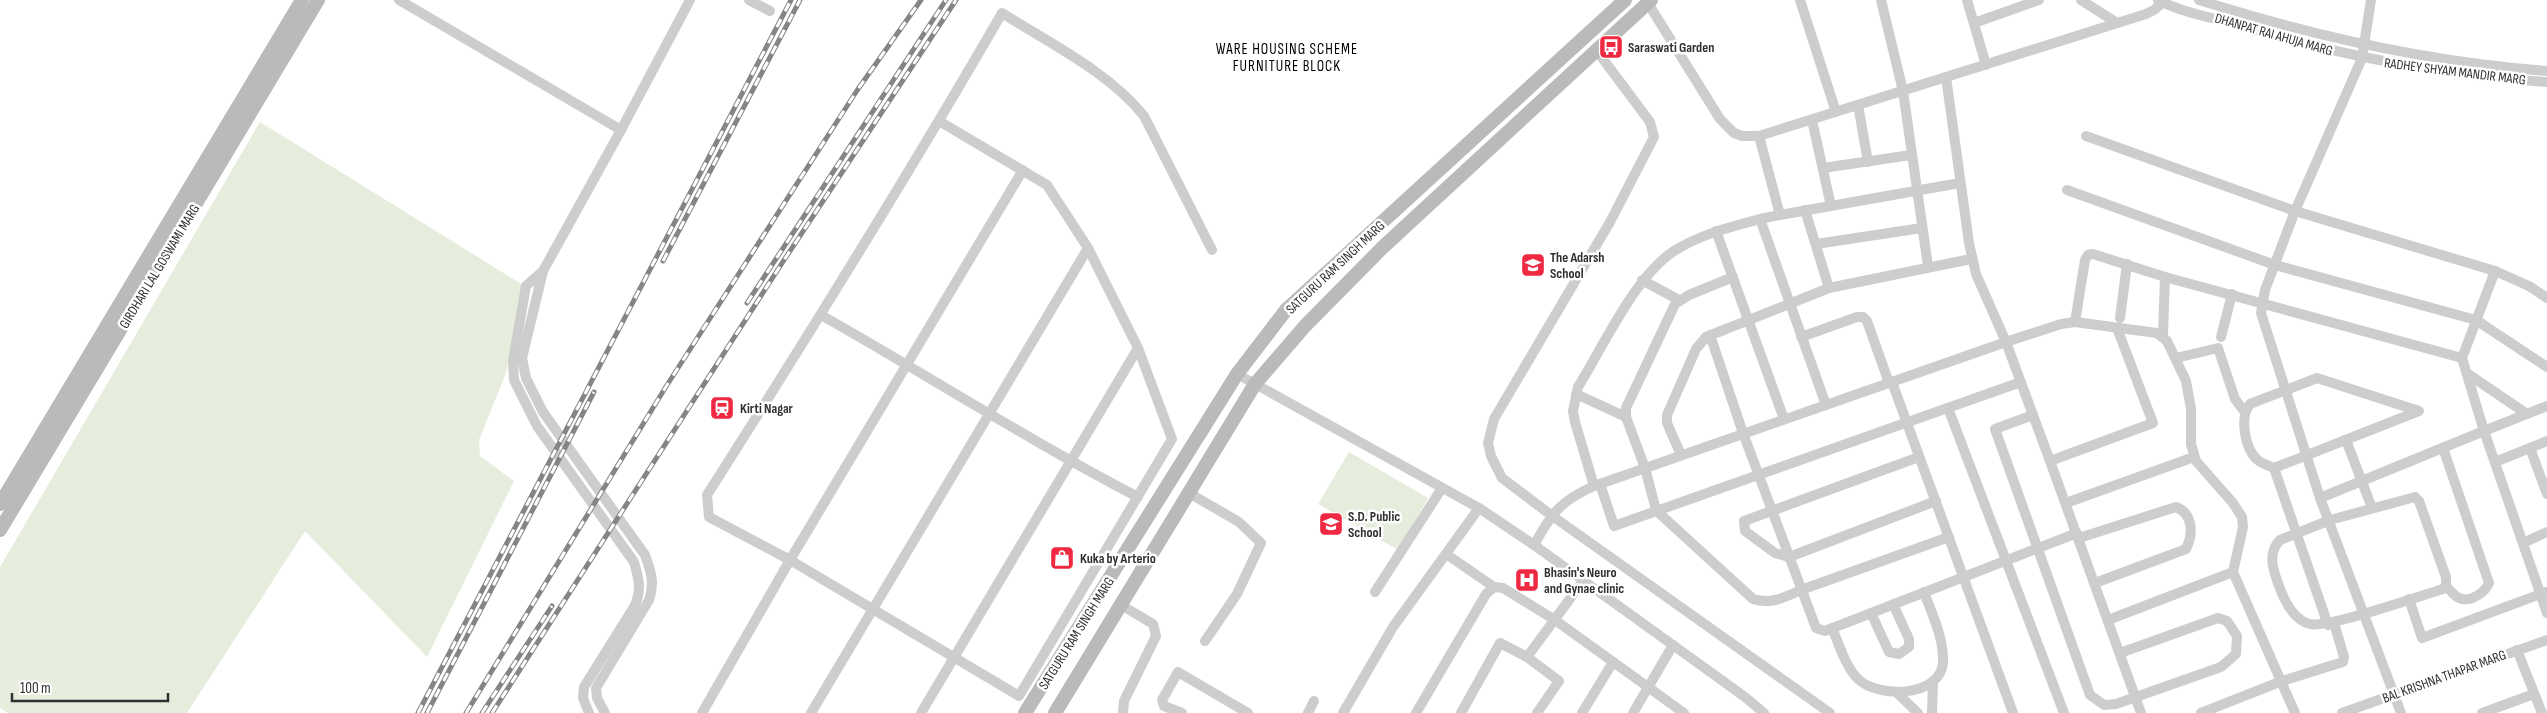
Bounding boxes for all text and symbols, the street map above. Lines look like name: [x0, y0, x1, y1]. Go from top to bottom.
street label: DHANPAT RAI AHUJA MARG: [2213, 9, 2335, 59]
bus stop icon: Saraswati Garden: [1598, 34, 1624, 60]
place label: Saraswati Garden: [1628, 39, 1714, 56]
district label: WARE HOUSING SCHEME FURNITURE BLOCK: [1216, 40, 1358, 76]
street label: RADHEY SHYAM MANDIR MARG: [2383, 54, 2527, 89]
street label: GIRDHARI LAL GOSWAMI MARG: [116, 201, 203, 332]
street label: SATGURU RAM SINGH MARG: [1282, 217, 1388, 318]
place label: The Adarsh School: [1550, 249, 1605, 282]
school or university icon: The Adarsh School: [1520, 252, 1546, 278]
station icon: Kirti Nagar: [709, 395, 735, 421]
place label: Kirti Nagar: [740, 400, 794, 417]
place label: S.D. Public School: [1348, 508, 1400, 541]
school or university icon: S.D. Public School: [1318, 511, 1344, 537]
shop icon: Kuka by Arterio: [1049, 545, 1075, 571]
place label: Kuka by Arterio: [1080, 550, 1156, 567]
place label: Bhasin's Neuro and Gynae clinic: [1544, 564, 1624, 597]
hospital icon: Bhasin's Neuro and Gynae clinic: [1514, 567, 1540, 593]
street label: SATGURU RAM SINGH MARG: [1035, 574, 1118, 693]
street label: BAL KRISHNA THAPAR MARG: [2380, 646, 2508, 707]
scale bar: [12, 670, 169, 702]
text: 100 m: [20, 679, 51, 698]

